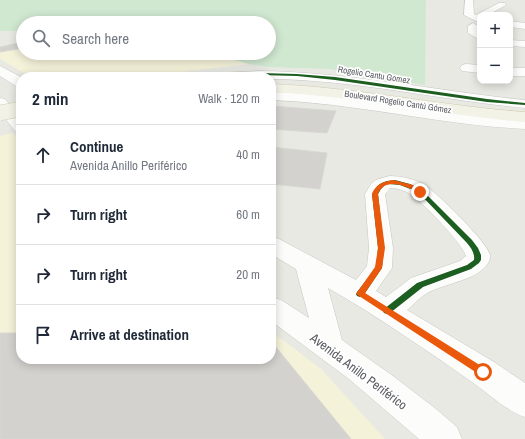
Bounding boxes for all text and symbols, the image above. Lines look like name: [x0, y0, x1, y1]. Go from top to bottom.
map controls: [477, 12, 513, 84]
button: +: [477, 12, 513, 48]
search box: [16, 16, 276, 60]
icon: search: [30, 27, 52, 49]
text: Search here: [62, 28, 129, 49]
button: −: [477, 48, 513, 84]
street label: Rogelio Cantu Gomez: [337, 63, 411, 87]
text: 2 min: [32, 87, 68, 110]
street label: Boulevard Rogelio Cantú Gómez: [344, 88, 453, 116]
text: Walk · 120 m: [198, 90, 260, 107]
text: Continue: [70, 136, 123, 157]
icon: ahead: [32, 144, 54, 166]
text: 40 m: [236, 146, 260, 163]
text: Avenida Anillo Periférico: [70, 157, 187, 174]
route end: [411, 183, 429, 201]
icon: right: [32, 204, 54, 226]
text: Turn right: [70, 204, 127, 225]
text: 60 m: [236, 206, 260, 223]
icon: right: [32, 264, 54, 286]
text: Turn right: [70, 264, 127, 285]
text: 20 m: [236, 266, 260, 283]
icon: arrive: [32, 324, 54, 346]
text: Arrive at destination: [70, 324, 189, 345]
street label: Avenida Anillo Periférico: [306, 329, 411, 413]
route start: [474, 363, 492, 381]

